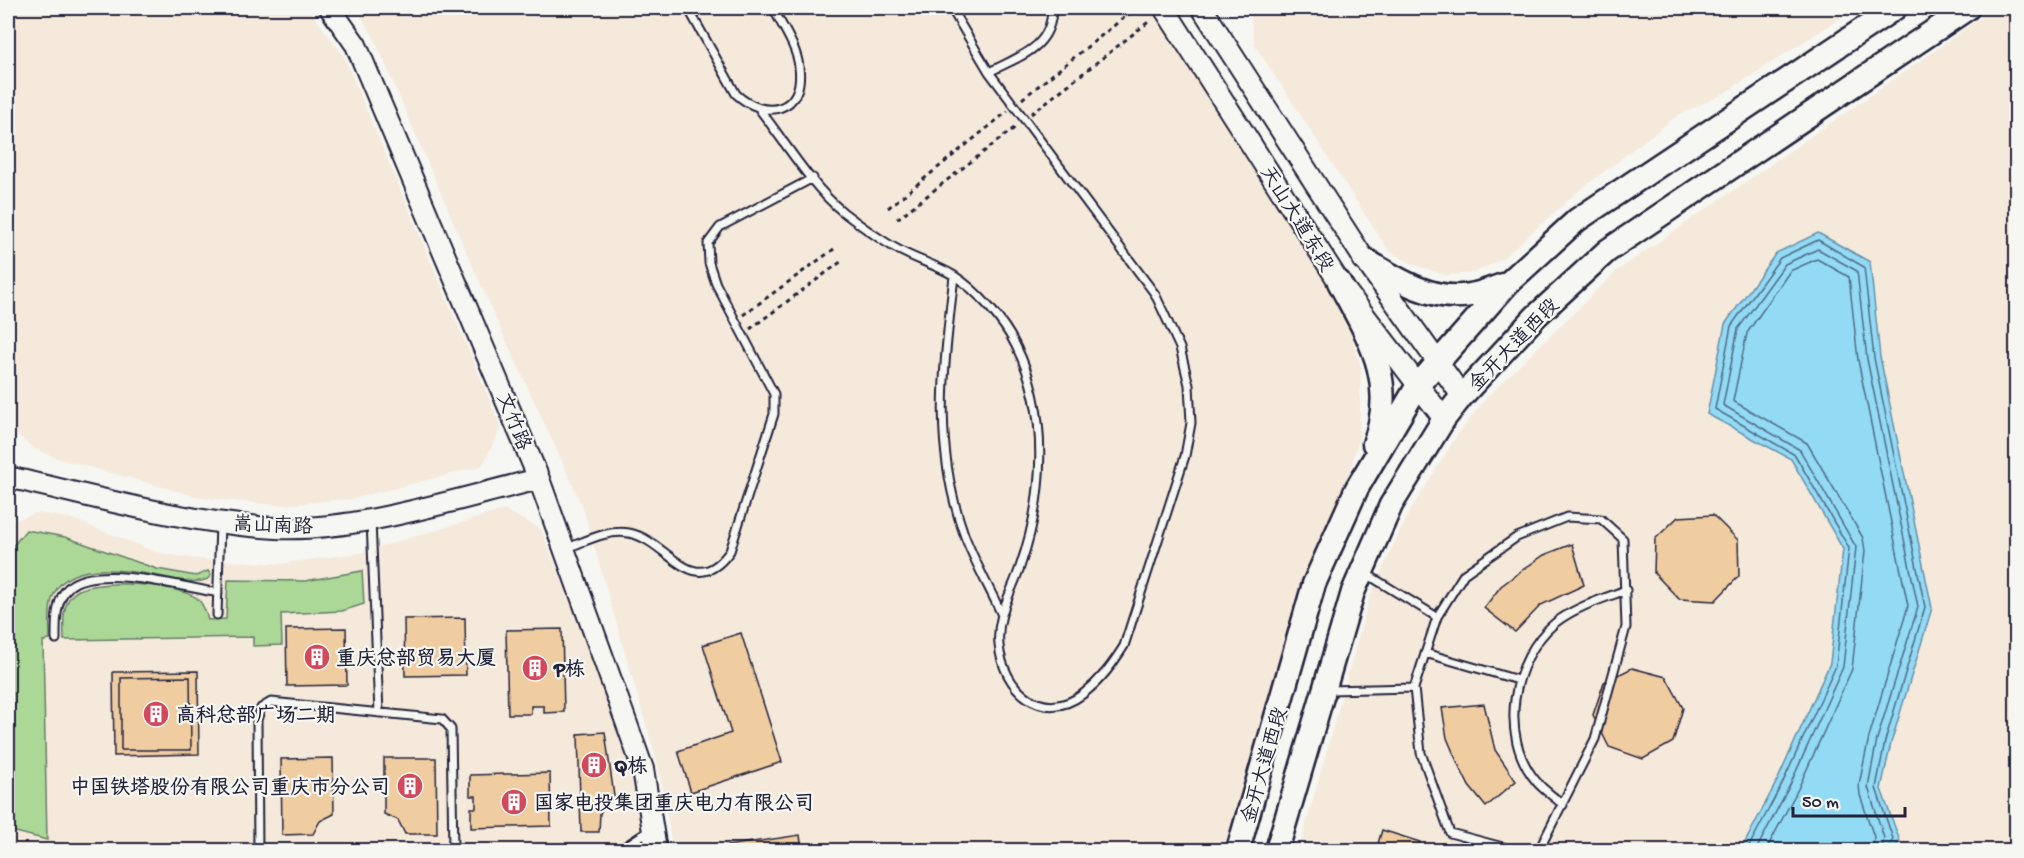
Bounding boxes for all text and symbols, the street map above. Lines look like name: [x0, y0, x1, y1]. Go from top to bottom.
street label: 天山大道东段: [1253, 162, 1338, 277]
street label: 金开大道西段: [1464, 294, 1565, 398]
street label: 文竹路: [490, 389, 536, 455]
street label: 嵩山南路: [233, 513, 314, 540]
building icon: 重庆总部贸易大厦: [302, 642, 332, 672]
place label: 重庆总部贸易大厦: [336, 647, 496, 672]
building icon: P栋: [520, 653, 550, 683]
place label: P栋: [553, 658, 585, 683]
building icon: 高科总部广场二期: [141, 699, 171, 729]
place label: 高科总部广场二期: [176, 704, 336, 729]
street label: 金开大道西段: [1237, 705, 1294, 827]
building icon: Q栋: [579, 750, 609, 780]
place label: Q栋: [614, 755, 647, 780]
building icon: 中国铁塔股份有限公司重庆市分公司: [395, 771, 425, 801]
place label: 中国铁塔股份有限公司重庆市分公司: [70, 776, 390, 801]
scale bar: [1793, 780, 1906, 818]
building icon: 国家电投集团重庆电力有限公司: [499, 787, 529, 817]
place label: 国家电投集团重庆电力有限公司: [534, 792, 814, 817]
text: 50 m: [1802, 793, 1839, 814]

